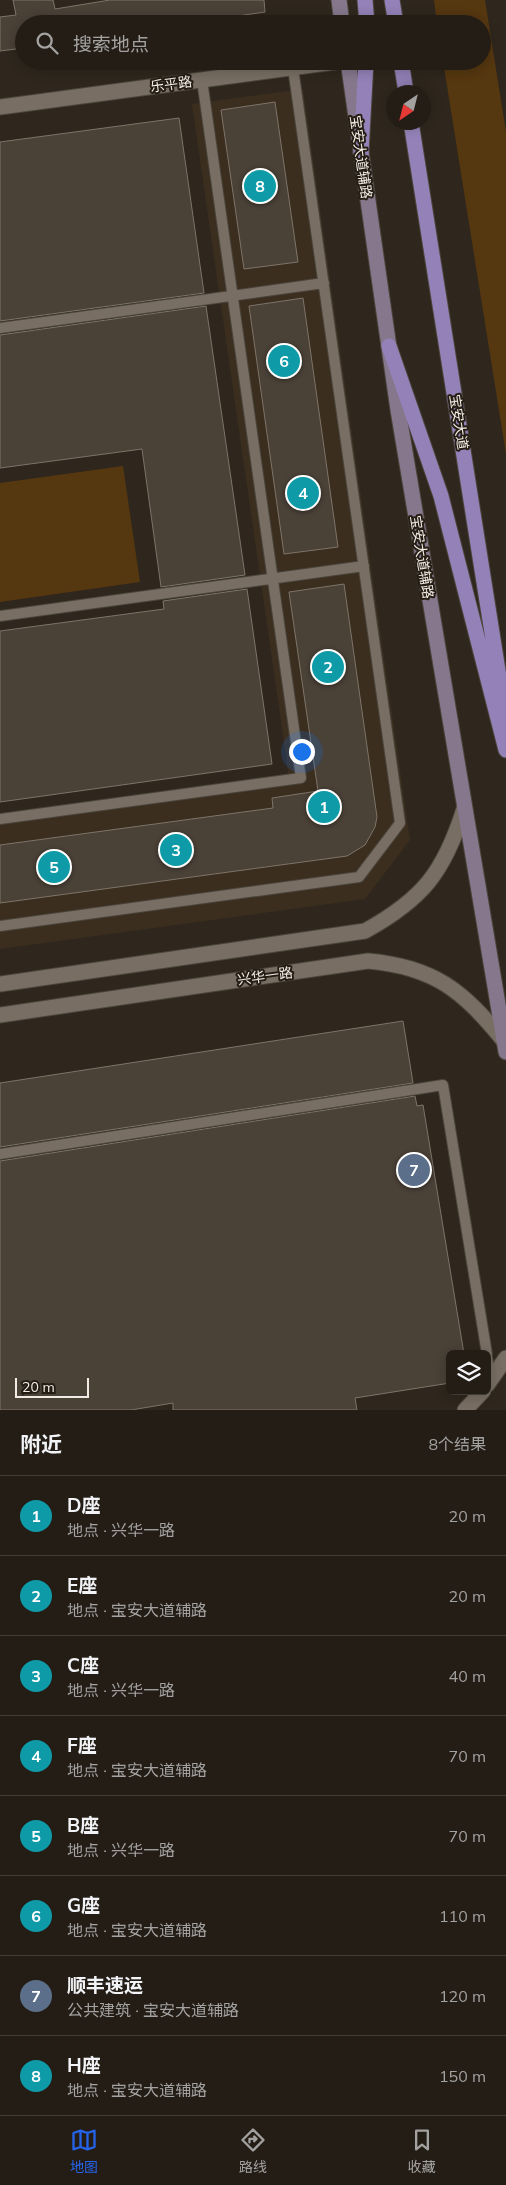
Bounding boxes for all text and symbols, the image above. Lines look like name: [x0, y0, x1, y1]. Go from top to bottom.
search box: [15, 15, 491, 70]
icon: search: [33, 29, 61, 57]
text: 搜索地点: [73, 32, 149, 56]
street label: 乐平路: [149, 72, 193, 96]
north arrow: [386, 85, 431, 130]
street label: 宝安大道辅路: [346, 114, 376, 200]
pin: 8: [244, 167, 276, 205]
pin: 6: [268, 342, 300, 380]
street label: 宝安大道: [446, 393, 472, 451]
pin: 4: [287, 474, 319, 512]
street label: 宝安大道辅路: [407, 514, 437, 600]
pin: 2: [312, 648, 344, 686]
your location: [289, 739, 315, 765]
pin: 1: [308, 788, 340, 826]
pin: 3: [160, 831, 192, 869]
pin: 5: [38, 848, 70, 886]
street label: 兴华一路: [236, 963, 294, 989]
pin: 7: [398, 1151, 430, 1189]
map controls: [446, 1350, 491, 1395]
button: layers: [446, 1350, 491, 1395]
scale bar: [15, 1375, 89, 1398]
text: 20 m: [22, 1378, 55, 1396]
text: 附近: [20, 1431, 62, 1457]
text: 8个结果: [428, 1434, 486, 1454]
text: D座: [67, 1493, 100, 1517]
text: 1: [31, 1506, 41, 1526]
text: 20 m: [449, 1506, 486, 1526]
text: 地点 · 兴华一路: [67, 1520, 175, 1540]
text: E座: [67, 1573, 97, 1597]
text: 2: [31, 1586, 41, 1606]
text: 20 m: [449, 1586, 486, 1606]
text: 地点 · 宝安大道辅路: [67, 1600, 207, 1620]
text: C座: [67, 1653, 99, 1677]
text: 3: [31, 1666, 41, 1686]
text: 40 m: [449, 1666, 486, 1686]
text: 地点 · 兴华一路: [67, 1680, 175, 1700]
text: F座: [67, 1733, 97, 1757]
text: 4: [31, 1746, 41, 1766]
text: 70 m: [449, 1746, 486, 1766]
text: 地点 · 宝安大道辅路: [67, 1760, 207, 1780]
text: B座: [67, 1813, 99, 1837]
text: 5: [31, 1826, 41, 1846]
text: 70 m: [449, 1826, 486, 1846]
text: 地点 · 兴华一路: [67, 1840, 175, 1860]
text: G座: [67, 1893, 100, 1917]
text: 6: [31, 1906, 41, 1926]
text: 110 m: [439, 1906, 486, 1926]
text: 地点 · 宝安大道辅路: [67, 1920, 207, 1940]
text: 顺丰速运: [67, 1973, 143, 1997]
text: 7: [31, 1986, 41, 2006]
text: 120 m: [439, 1986, 486, 2006]
text: 公共建筑 · 宝安大道辅路: [67, 2000, 239, 2020]
text: H座: [67, 2053, 101, 2077]
text: 8: [31, 2066, 41, 2086]
text: 150 m: [439, 2066, 486, 2086]
text: 地点 · 宝安大道辅路: [67, 2080, 207, 2100]
tab: 地图: [70, 2126, 98, 2176]
tab: 路线: [239, 2126, 267, 2176]
tab: 收藏: [408, 2126, 436, 2176]

